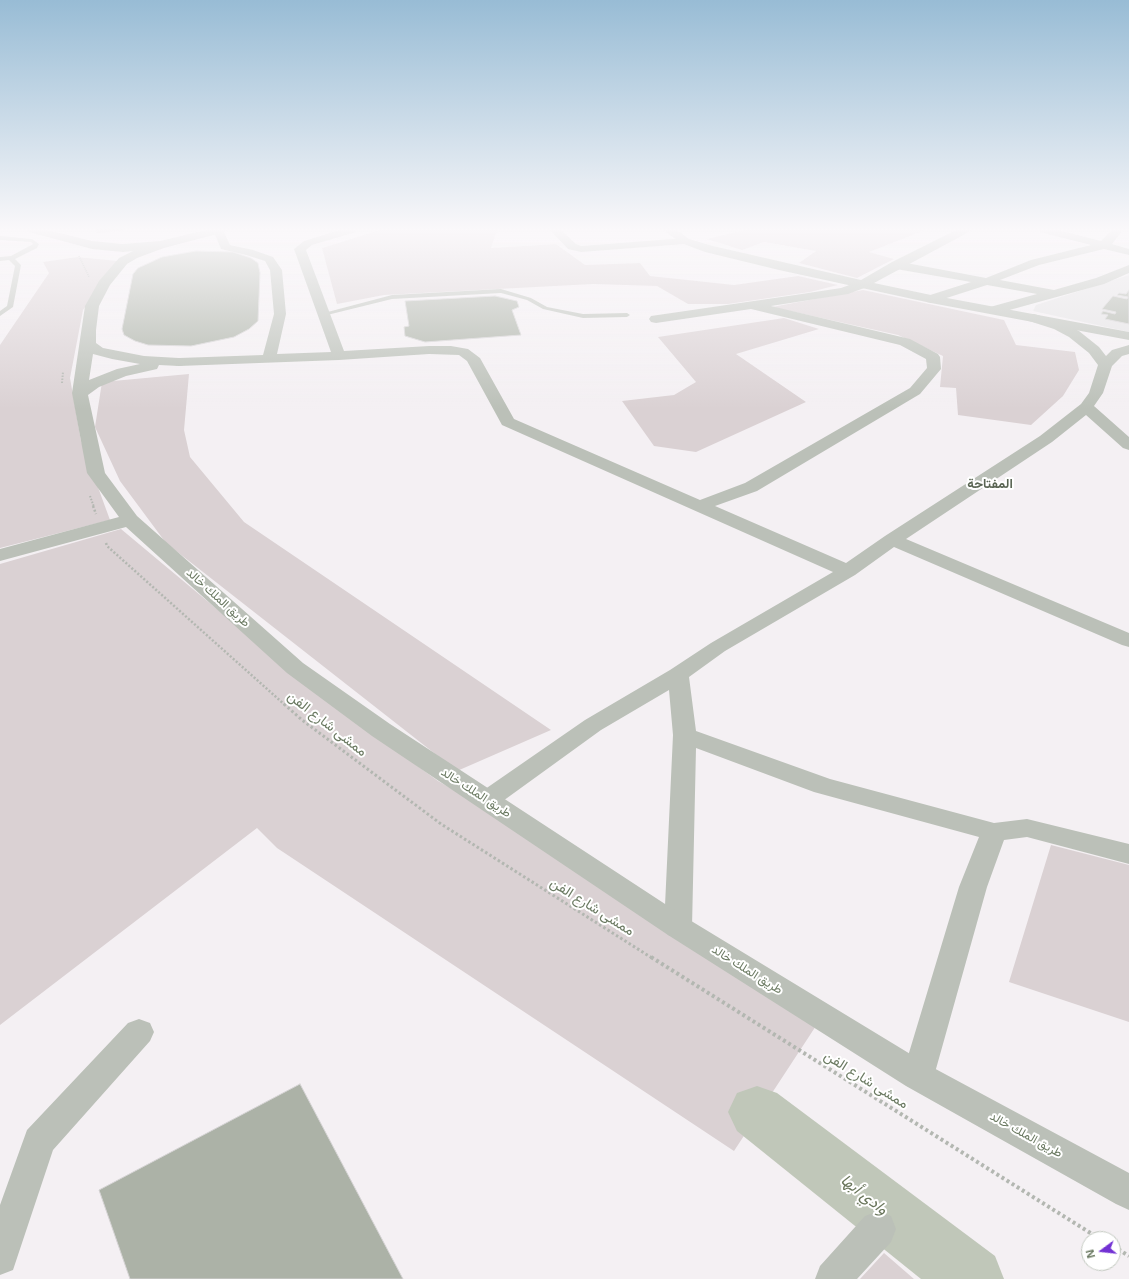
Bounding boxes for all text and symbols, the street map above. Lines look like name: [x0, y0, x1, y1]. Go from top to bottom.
district label: المفتاحة: [967, 476, 1013, 492]
street label: طريق الملك خالد: [183, 566, 253, 630]
street label: ممشى شارع الفن: [284, 688, 370, 760]
street label: طريق الملك خالد: [438, 765, 514, 821]
street label: ممشى شارع الفن: [547, 874, 637, 940]
street label: طريق الملك خالد: [709, 943, 785, 997]
street label: ممشى شارع الفن: [821, 1047, 911, 1113]
street label: طريق الملك خالد: [987, 1109, 1065, 1161]
water label: وادي أبها: [837, 1171, 891, 1219]
north arrow: [1081, 1231, 1121, 1271]
text: N: [1081, 1248, 1098, 1260]

